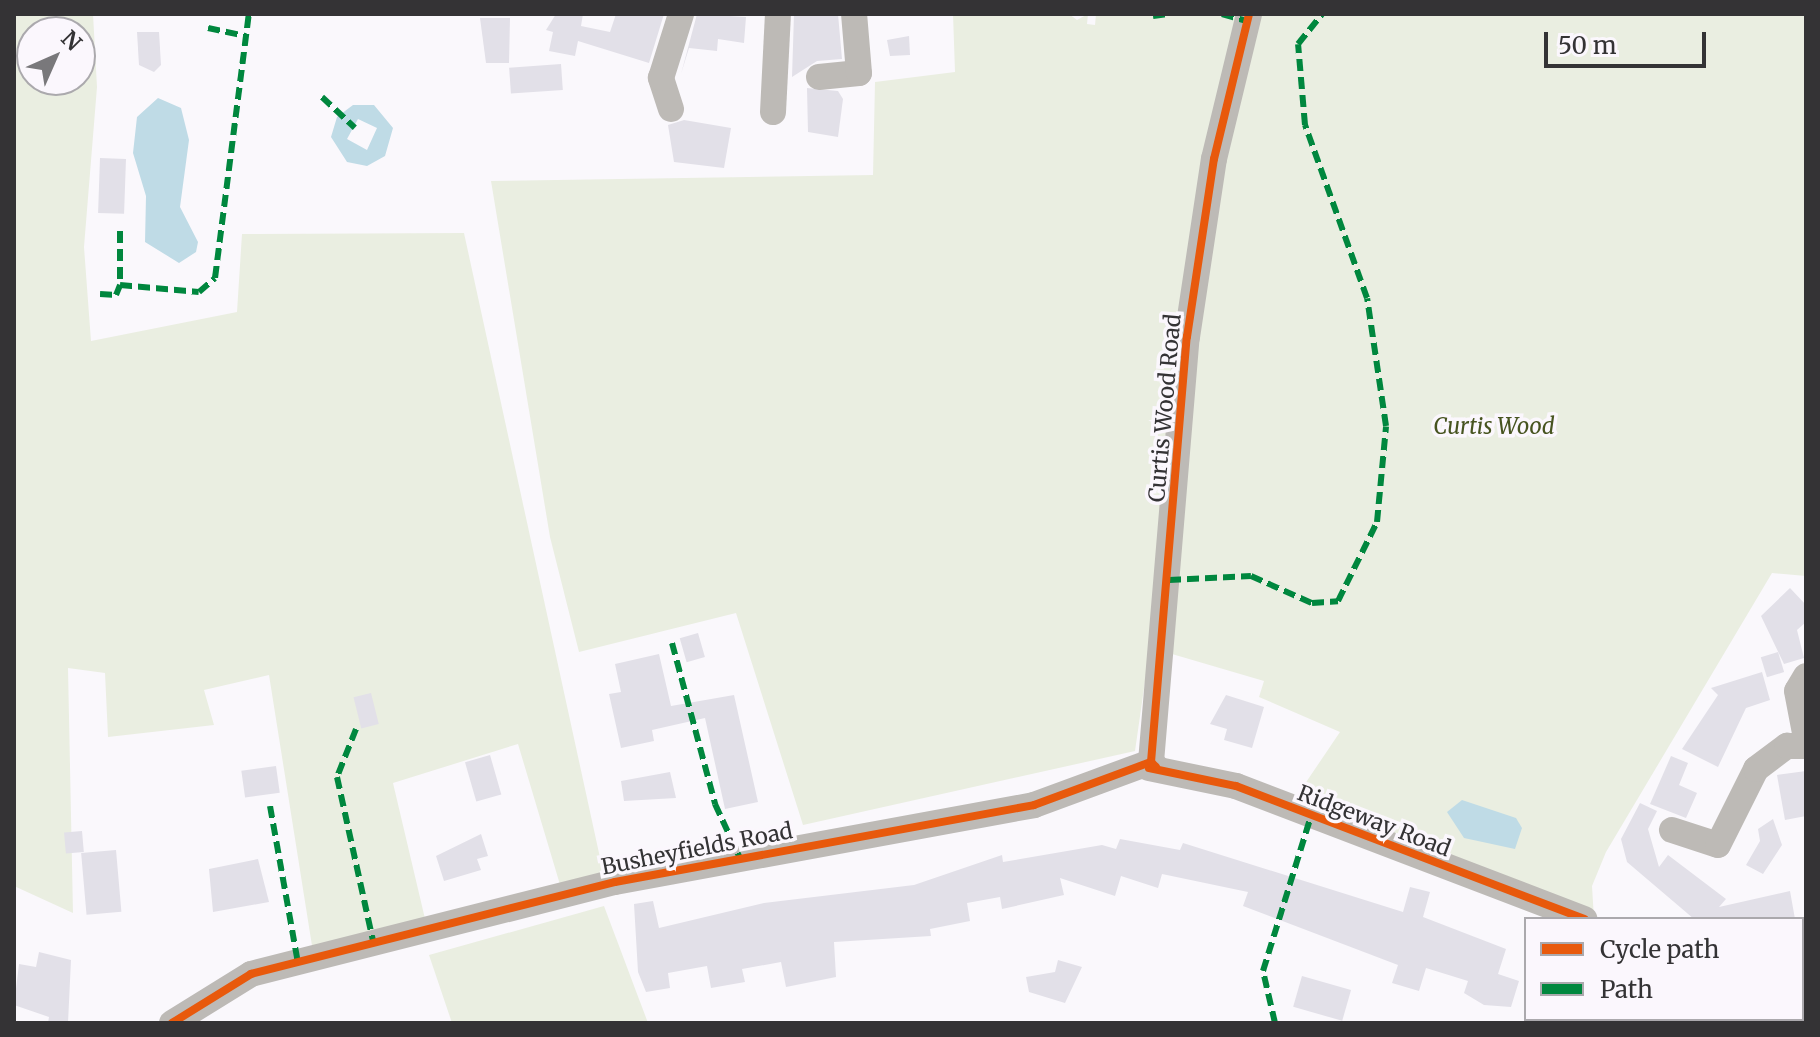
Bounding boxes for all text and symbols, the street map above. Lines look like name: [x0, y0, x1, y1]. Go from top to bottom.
north arrow: [16, 16, 96, 96]
scale bar: [1548, 16, 1710, 66]
text: N: [56, 24, 88, 56]
text: 50 m: [1558, 30, 1617, 61]
street label: Curtis Wood Road: [1144, 313, 1186, 503]
park label: Curtis Wood: [1433, 414, 1555, 440]
street label: Ridgeway Road: [1294, 780, 1454, 862]
street label: Busheyfields Road: [599, 817, 795, 881]
legend: [1524, 917, 1804, 1021]
text: Cycle path: [1600, 934, 1719, 965]
text: Path: [1600, 974, 1653, 1005]

